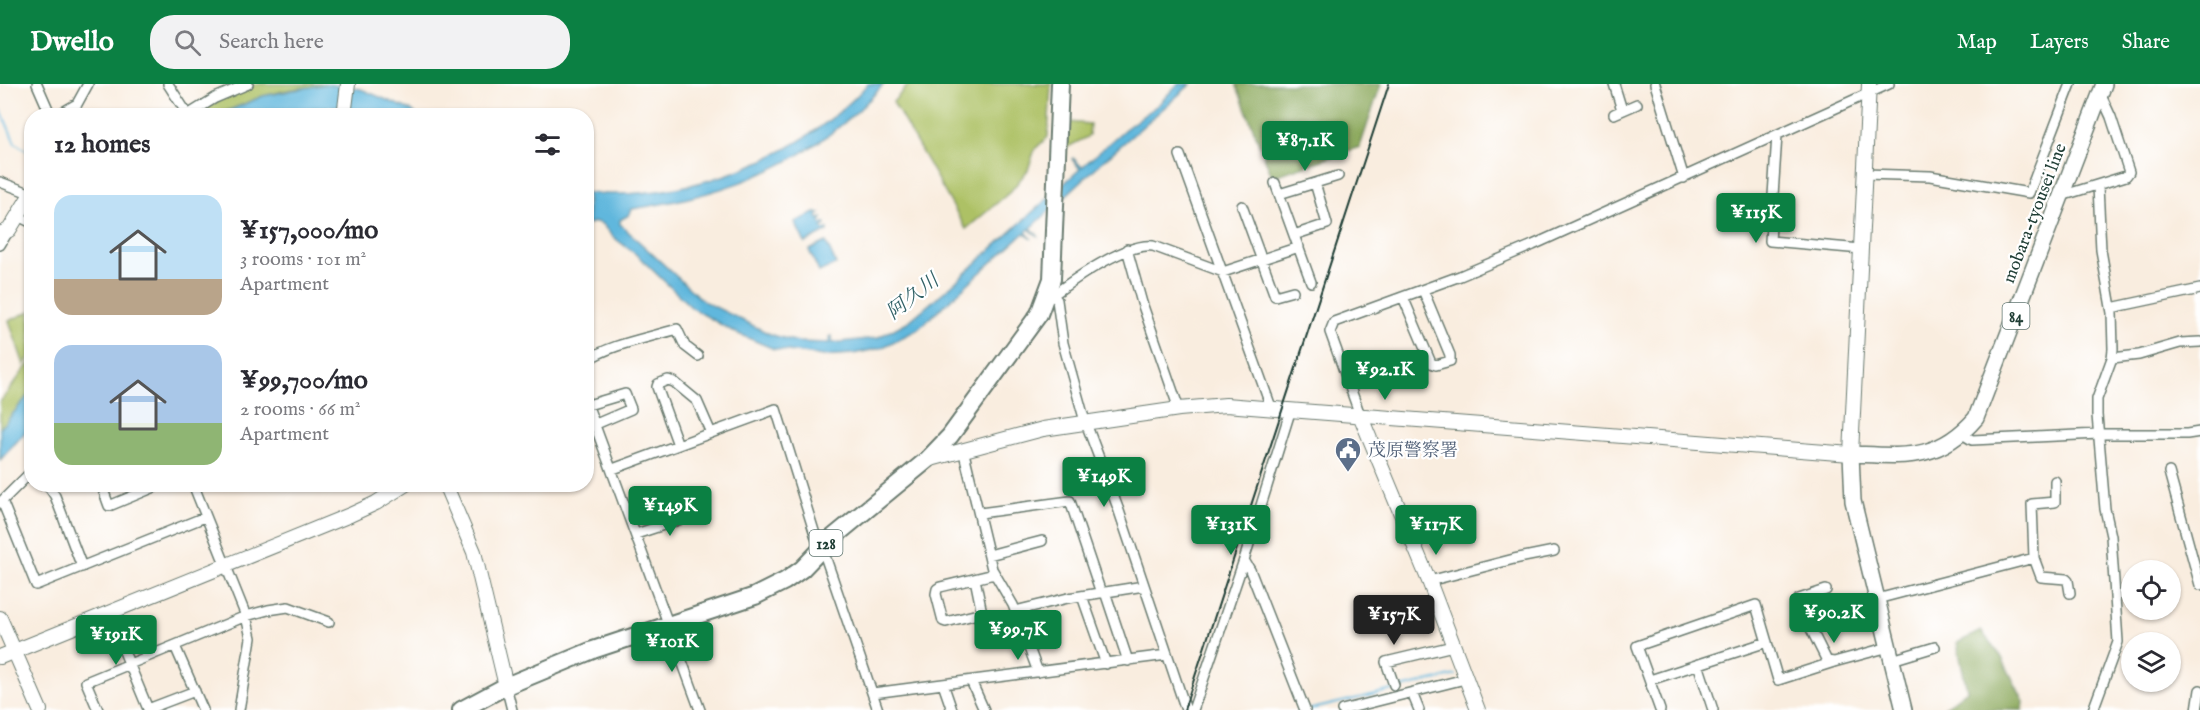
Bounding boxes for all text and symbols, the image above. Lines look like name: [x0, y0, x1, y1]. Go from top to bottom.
search box: [150, 15, 570, 69]
text: Dwello: [30, 25, 114, 60]
icon: search: [171, 26, 204, 59]
text: Search here: [219, 28, 324, 56]
text: Map: [1957, 29, 1997, 56]
text: Layers: [2030, 29, 2089, 56]
text: Share: [2122, 29, 2170, 56]
pin: ¥87.1K: [1256, 121, 1354, 172]
text: 12 homes: [54, 128, 150, 161]
icon: filters: [531, 128, 564, 161]
text: ¥87.1K: [1276, 128, 1334, 153]
street label: mobara-tyousei line: [1998, 140, 2073, 287]
pin: ¥115K: [1714, 193, 1798, 244]
text: ¥115K: [1730, 200, 1782, 225]
text: ¥157,000/mo: [240, 214, 378, 247]
icon: home: [102, 219, 174, 291]
text: 3 rooms · 101 m²: [240, 247, 366, 272]
water label: 阿久川: [882, 268, 946, 326]
text: Apartment: [240, 272, 329, 297]
road number: 84: [2002, 303, 2030, 329]
pin: ¥92.1K: [1336, 350, 1434, 401]
text: ¥92.1K: [1356, 357, 1414, 382]
text: ¥99,700/mo: [240, 364, 368, 397]
icon: home: [102, 369, 174, 441]
text: 2 rooms · 66 m²: [240, 397, 361, 422]
text: Apartment: [240, 422, 329, 447]
public building icon: 茂原警察署: [1333, 435, 1363, 473]
place label: 茂原警察署: [1368, 440, 1458, 463]
pin: ¥149K: [1062, 457, 1146, 508]
text: ¥149K: [1076, 464, 1132, 489]
pin: ¥149K: [628, 486, 712, 537]
text: ¥149K: [642, 493, 698, 518]
pin: ¥131K: [1189, 505, 1273, 556]
pin: ¥117K: [1394, 505, 1478, 556]
text: ¥131K: [1205, 512, 1257, 537]
text: ¥117K: [1409, 512, 1463, 537]
road number: 128: [810, 530, 842, 556]
map controls: [2121, 560, 2181, 692]
button: locate: [2121, 560, 2181, 620]
pin: ¥90.2K: [1785, 593, 1883, 644]
pin: ¥157K: [1352, 595, 1436, 646]
text: ¥90.2K: [1803, 600, 1865, 625]
text: ¥157K: [1367, 602, 1421, 627]
pin: ¥99.7K: [969, 610, 1067, 661]
pin: ¥191K: [74, 615, 158, 666]
text: ¥99.7K: [988, 617, 1048, 642]
text: ¥191K: [90, 622, 142, 647]
pin: ¥101K: [630, 622, 714, 673]
text: ¥101K: [645, 629, 699, 654]
button: layers: [2121, 632, 2181, 692]

